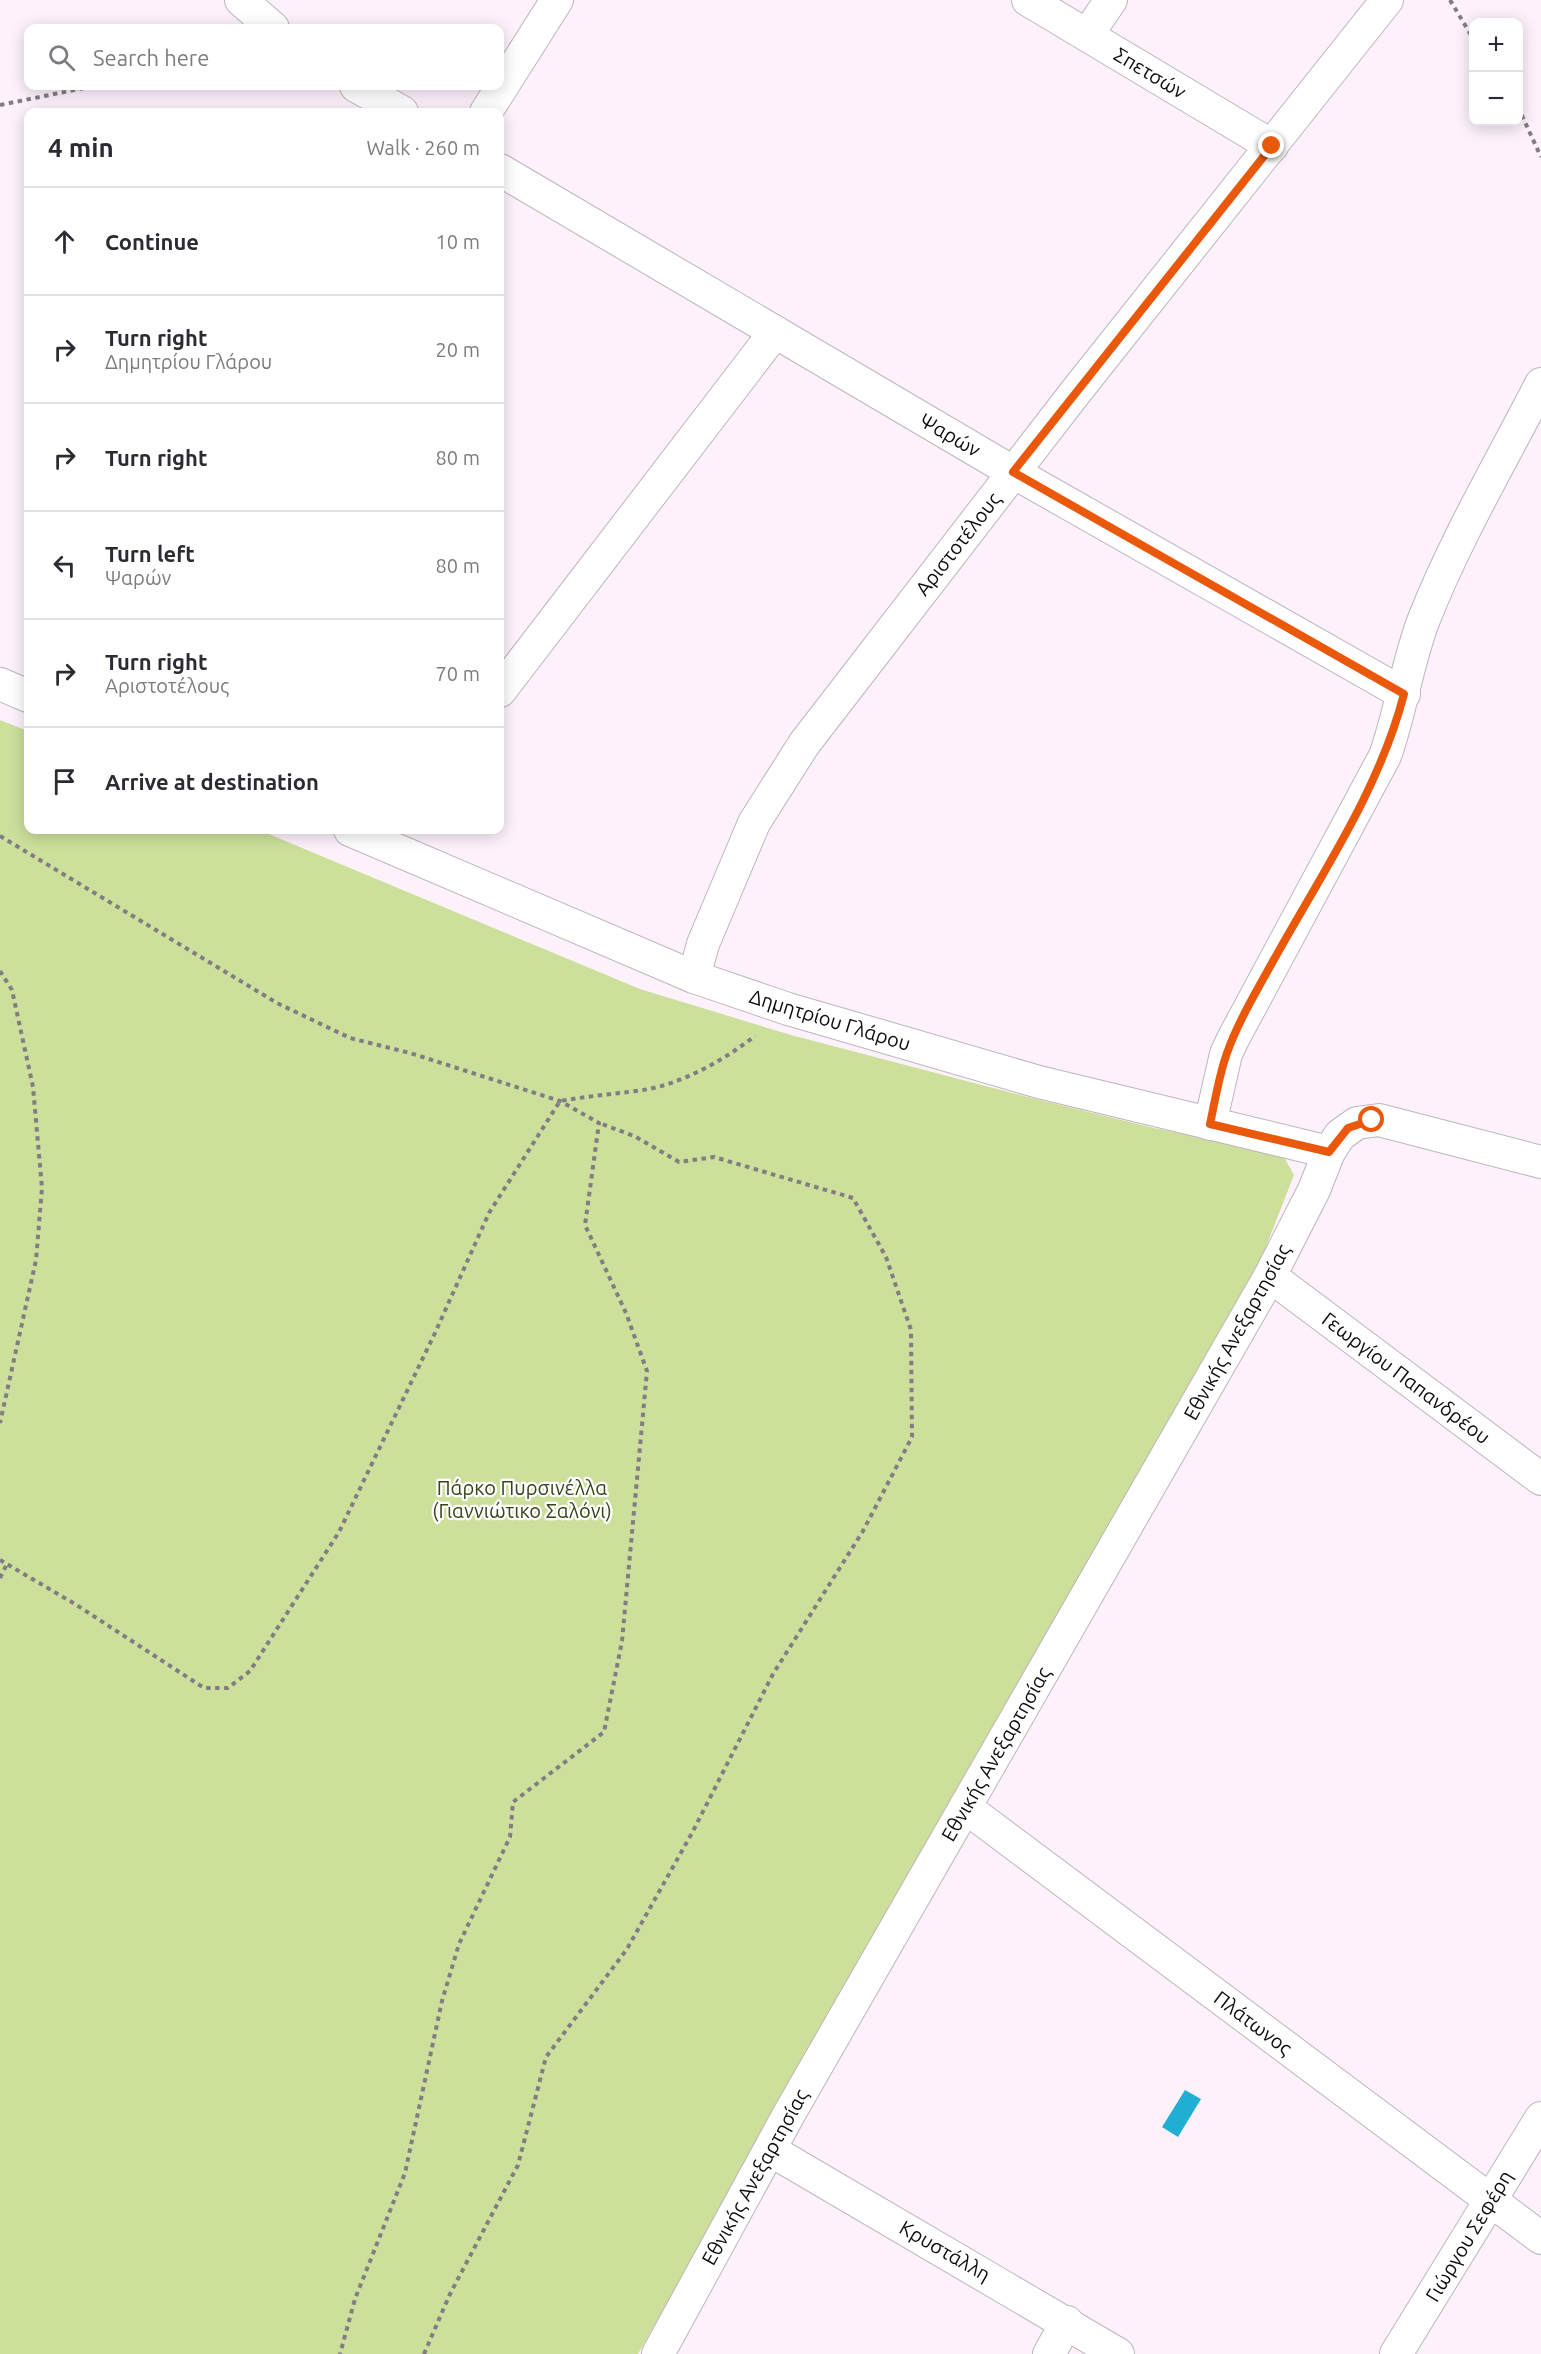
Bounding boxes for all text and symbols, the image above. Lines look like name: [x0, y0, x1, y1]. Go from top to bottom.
map controls: [1469, 18, 1523, 126]
button: +: [1469, 18, 1523, 72]
search box: [24, 24, 504, 90]
icon: search: [45, 41, 78, 74]
street label: Σπετσών: [1110, 42, 1191, 103]
text: Search here: [93, 45, 209, 70]
button: −: [1469, 72, 1523, 126]
route end: [1258, 132, 1284, 158]
text: 4 min: [48, 133, 114, 162]
text: Walk · 260 m: [367, 136, 480, 159]
icon: ahead: [48, 225, 81, 258]
text: Continue: [105, 229, 199, 254]
text: 10 m: [436, 230, 480, 253]
text: Turn right: [105, 325, 207, 350]
icon: right: [48, 333, 81, 366]
text: 20 m: [436, 338, 480, 361]
text: Δημητρίου Γλάρου: [105, 350, 272, 373]
street label: Ψαρών: [916, 408, 985, 461]
icon: right: [48, 441, 81, 474]
text: Turn right: [105, 445, 207, 470]
text: 80 m: [436, 446, 480, 469]
street label: Αριστοτέλους: [910, 488, 1005, 600]
text: Turn left: [105, 541, 195, 566]
icon: left: [48, 549, 81, 582]
text: 80 m: [436, 554, 480, 577]
text: Ψαρών: [105, 566, 171, 589]
text: Turn right: [105, 649, 207, 674]
icon: right: [48, 657, 81, 690]
text: 70 m: [436, 662, 480, 685]
text: Αριστοτέλους: [105, 674, 229, 697]
icon: arrive: [48, 765, 81, 798]
text: Arrive at destination: [105, 769, 319, 794]
street label: Δημητρίου Γλάρου: [747, 984, 913, 1055]
route start: [1358, 1106, 1384, 1132]
street label: Εθνικής Ανεξαρτησίας: [1179, 1240, 1295, 1424]
street label: Γεωργίου Παπανδρέου: [1318, 1307, 1495, 1448]
park label: Πάρκο Πυρσινέλλα (Γιαννιώτικο Σαλόνι): [432, 1476, 612, 1522]
street label: Εθνικής Ανεξαρτησίας: [936, 1663, 1056, 1845]
street label: Πλάτωνος: [1210, 1986, 1297, 2059]
street label: Εθνικής Ανεξαρτησίας: [697, 2085, 813, 2269]
street label: Γιώργου Σεφέρη: [1420, 2166, 1517, 2305]
street label: Κρυστάλλη: [896, 2215, 995, 2286]

